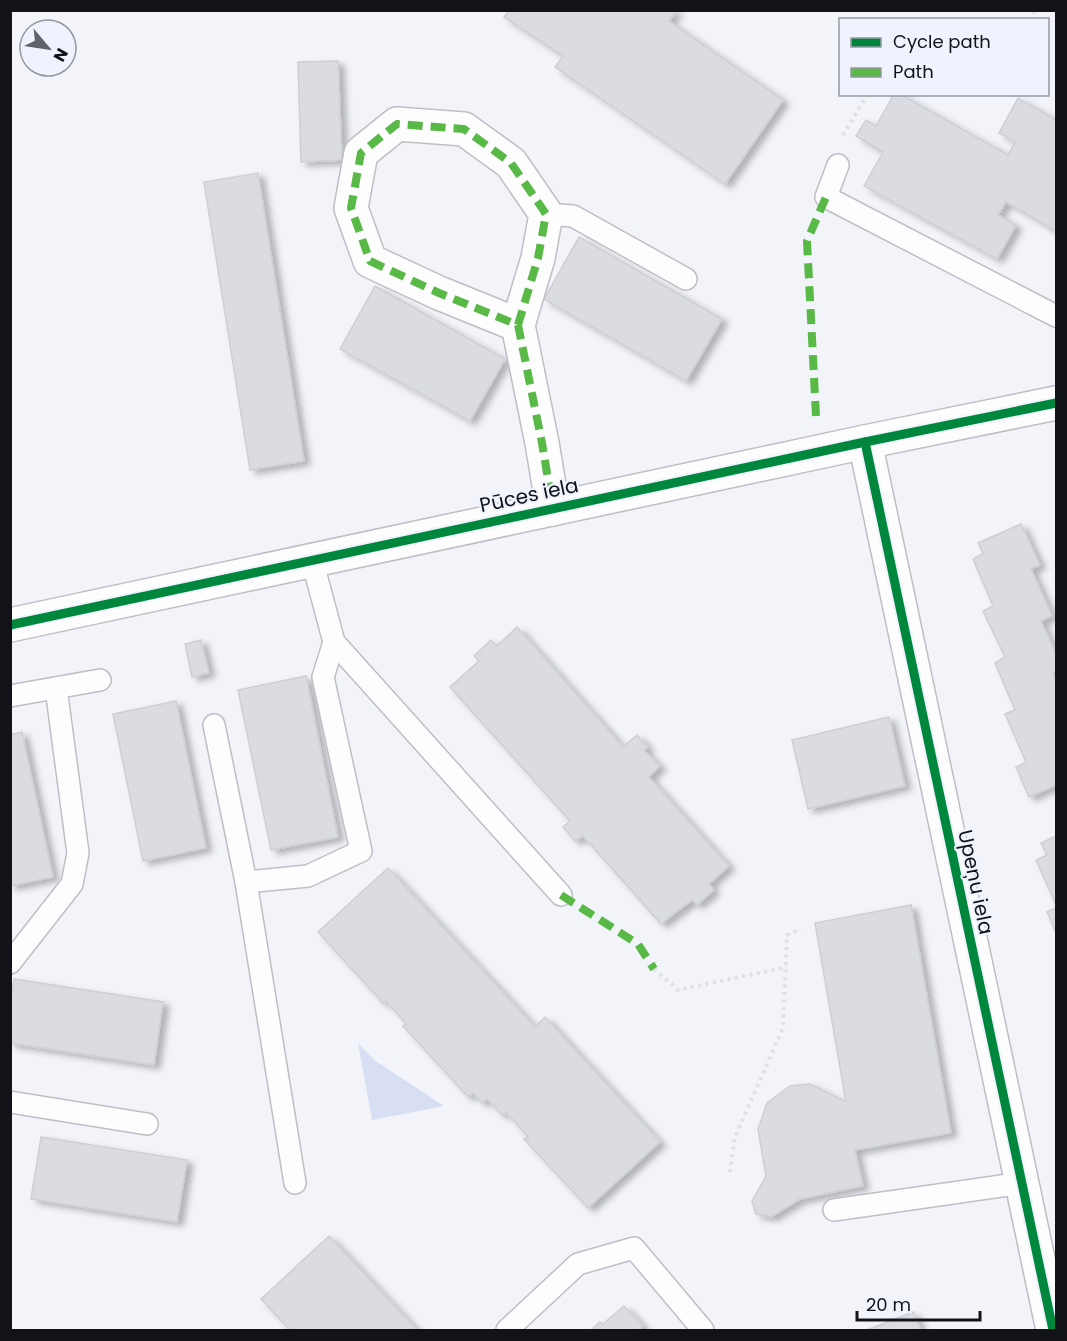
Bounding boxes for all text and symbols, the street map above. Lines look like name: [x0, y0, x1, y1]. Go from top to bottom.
north arrow: [18, 18, 78, 78]
legend: [839, 18, 1049, 96]
text: Cycle path: [893, 29, 991, 54]
text: N: [48, 44, 74, 66]
text: Path: [893, 59, 934, 84]
street label: Pūces iela: [477, 471, 581, 519]
street label: Upeņu iela: [951, 827, 1001, 937]
scale bar: [857, 1284, 980, 1322]
text: 20 m: [866, 1292, 911, 1317]

